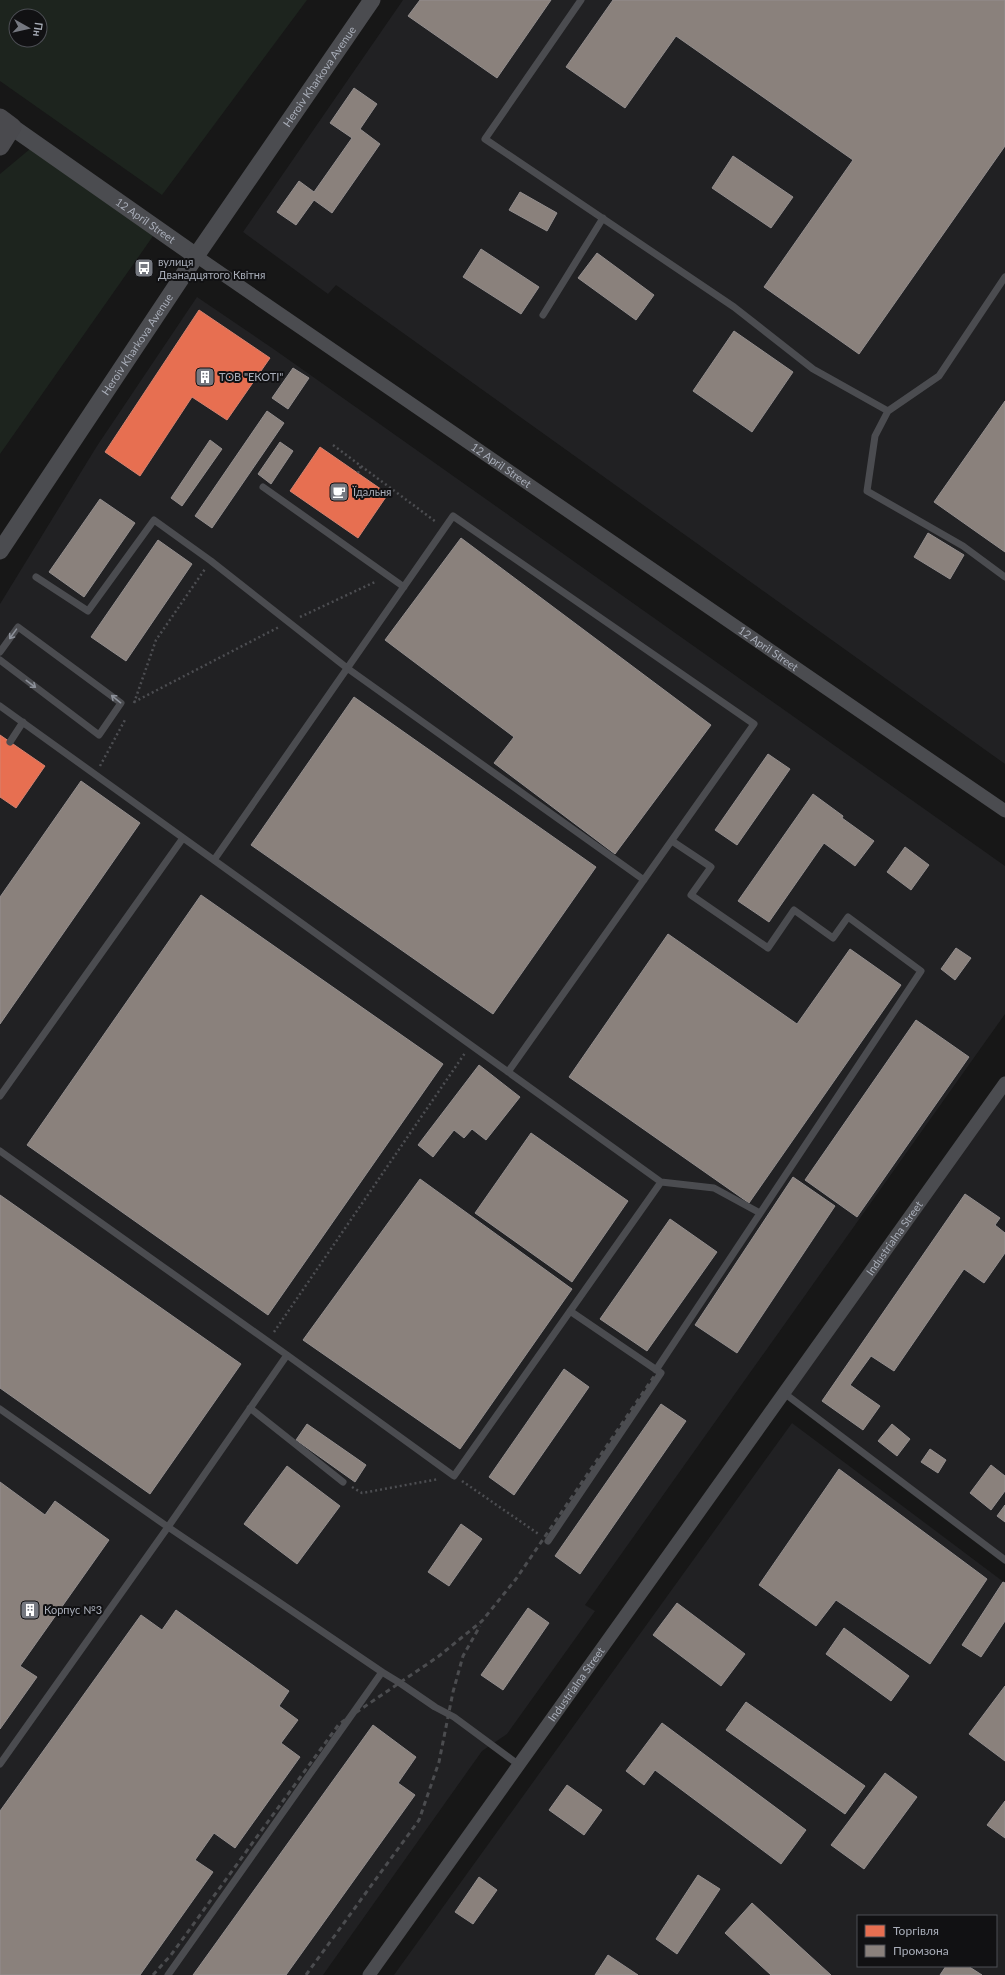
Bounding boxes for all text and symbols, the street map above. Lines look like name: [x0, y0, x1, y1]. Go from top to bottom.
north arrow: [8, 8, 48, 48]
text: Пн: [31, 21, 46, 37]
street label: Heroiv Kharkova Avenue: [280, 23, 358, 129]
street label: 12 April Street: [113, 195, 178, 246]
place label: вулиця Дванадцятого Квітня: [158, 255, 265, 281]
bus stop icon: вулиця Дванадцятого Квітня: [133, 257, 155, 279]
street label: Heroiv Kharkova Avenue: [98, 291, 175, 397]
building icon: ТОВ "ЕКОТI": [194, 366, 216, 388]
place label: ТОВ "ЕКОТI": [219, 370, 283, 383]
street label: 12 April Street: [469, 440, 534, 490]
cafe icon: Їдальня: [328, 481, 350, 503]
place label: Їдальня: [352, 485, 392, 498]
street label: 12 April Street: [736, 623, 801, 673]
one-way arrow: [9, 628, 17, 639]
one-way arrow: [26, 679, 37, 688]
one-way arrow: [110, 695, 121, 704]
street label: Industrialna Street: [863, 1198, 925, 1278]
building icon: Корпус №3: [19, 1599, 41, 1621]
place label: Корпус №3: [44, 1603, 102, 1616]
street label: Industrialna Street: [545, 1644, 607, 1724]
legend: [857, 1915, 997, 1967]
text: Торгівля: [893, 1923, 939, 1938]
text: Промзона: [893, 1943, 949, 1958]

